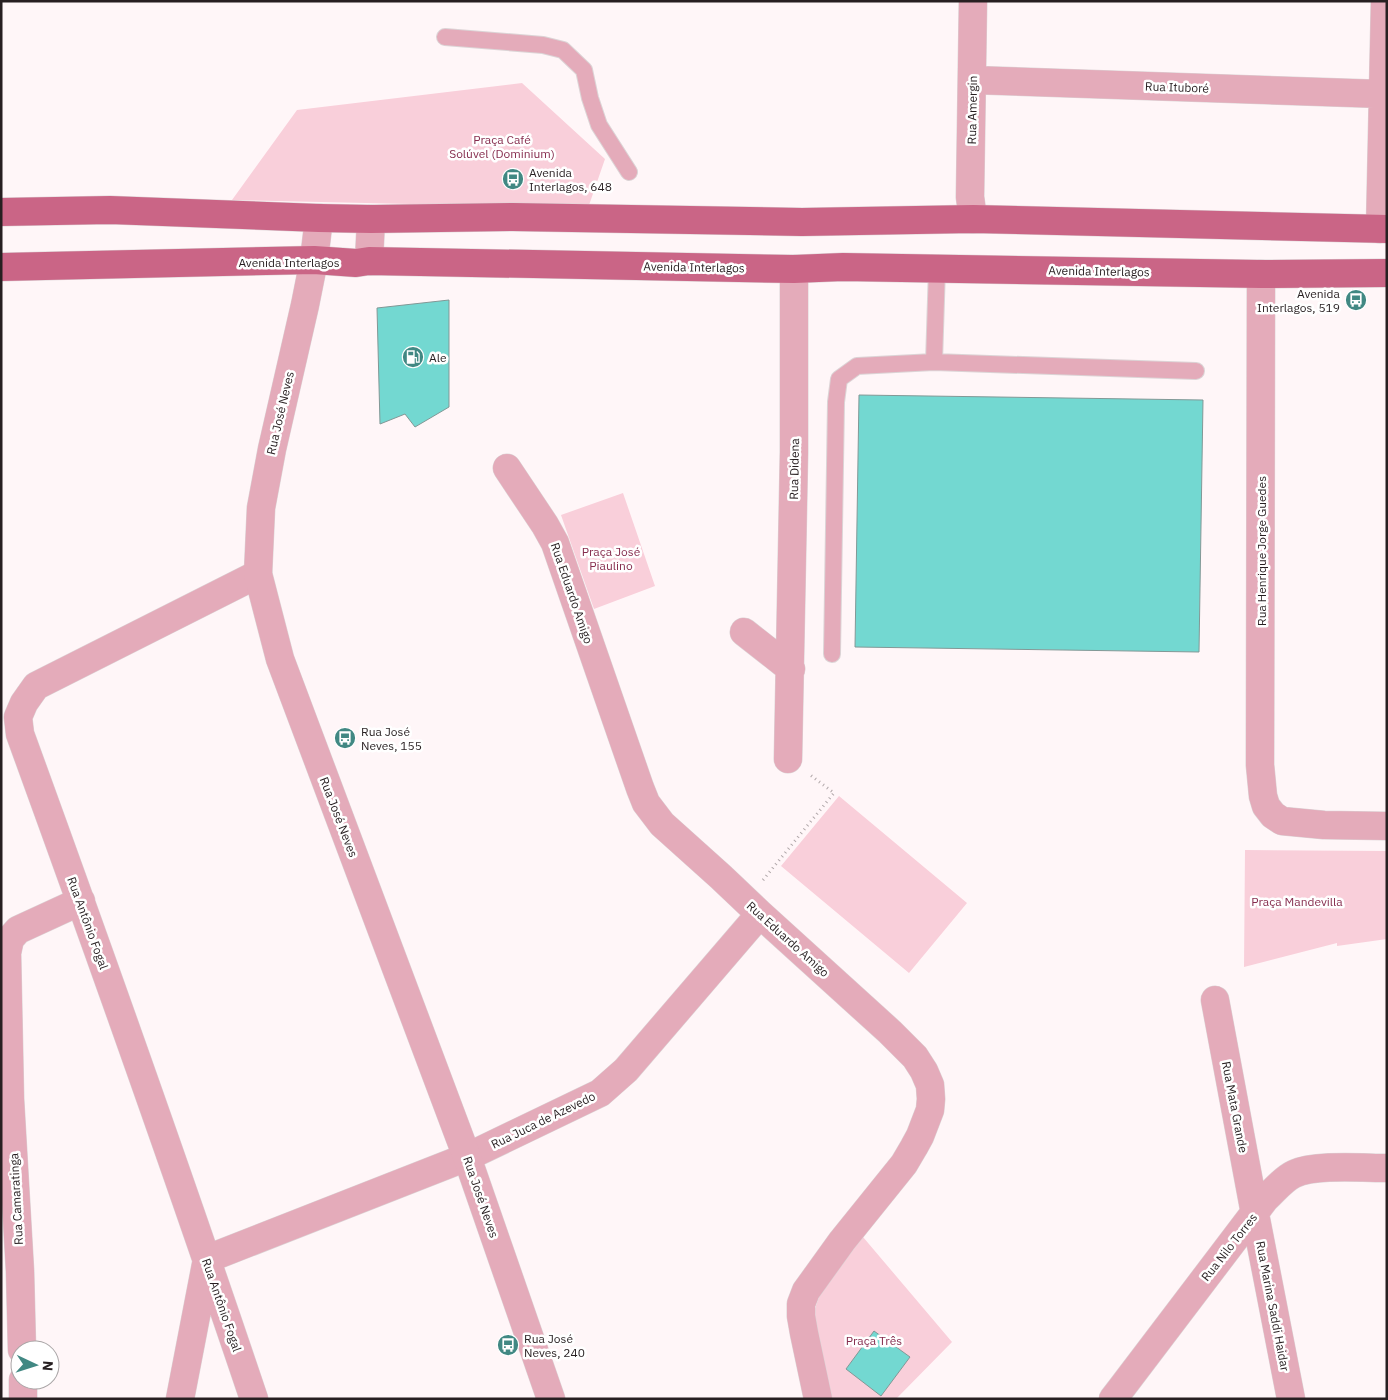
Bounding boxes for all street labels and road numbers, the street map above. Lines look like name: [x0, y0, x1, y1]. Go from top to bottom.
street label: Rua Amergin: [964, 75, 980, 145]
street label: Rua Ituboré: [1145, 78, 1210, 96]
street label: Avenida Interlagos: [238, 255, 340, 270]
street label: Avenida Interlagos: [643, 259, 745, 275]
street label: Avenida Interlagos: [1048, 263, 1150, 279]
street label: Rua José Neves: [263, 370, 297, 456]
street label: Rua Didena: [786, 438, 802, 500]
street label: Rua Henrique Jorge Guedes: [1254, 476, 1269, 626]
street label: Rua Eduardo Amigo: [548, 541, 596, 646]
street label: Rua José Neves: [317, 775, 361, 860]
street label: Rua Antônio Fogal: [64, 875, 112, 971]
street label: Rua Eduardo Amigo: [744, 898, 833, 980]
street label: Rua Mata Grande: [1219, 1060, 1251, 1154]
street label: Rua Juca de Azevedo: [488, 1088, 598, 1152]
street label: Rua Camaratinga: [6, 1152, 26, 1245]
street label: Rua José Neves: [460, 1154, 502, 1240]
street label: Rua Nilo Torres: [1198, 1210, 1260, 1284]
street label: Rua Marina Saddi Haidar: [1253, 1240, 1293, 1373]
street label: Rua Antônio Fogal: [199, 1256, 245, 1354]

